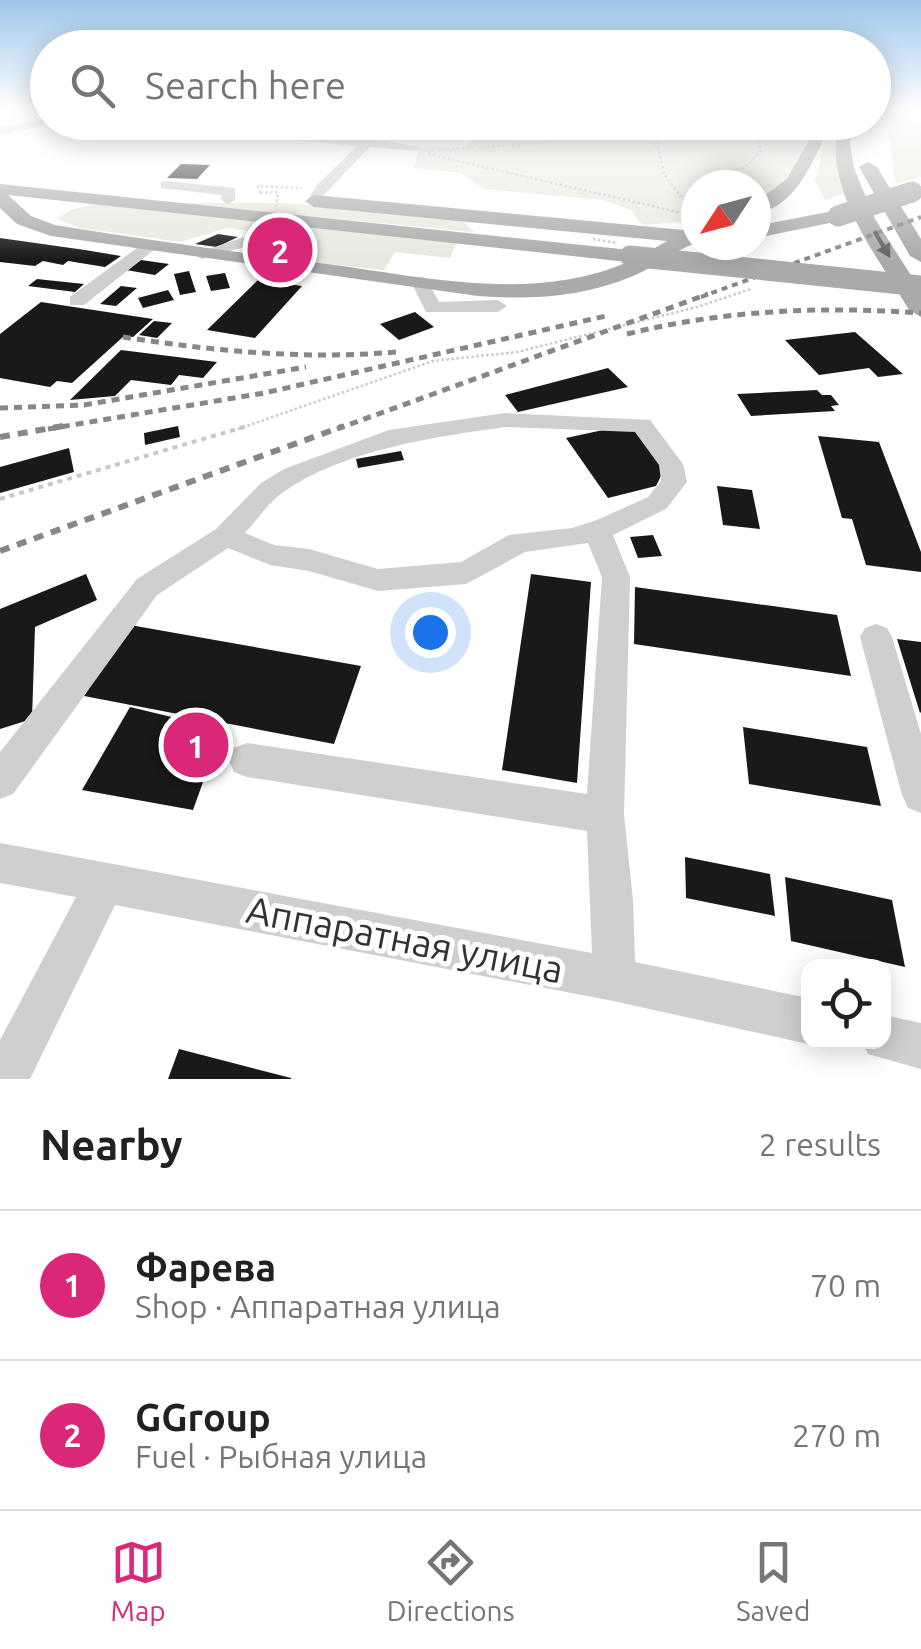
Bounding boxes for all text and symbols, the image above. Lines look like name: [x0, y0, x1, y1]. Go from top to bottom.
search box: [30, 30, 891, 140]
icon: search: [65, 58, 120, 113]
text: Search here: [145, 64, 346, 106]
north arrow: [681, 170, 771, 260]
pin: 2: [248, 212, 312, 288]
one-way arrow: [873, 230, 890, 258]
your location: [405, 607, 456, 658]
pin: 1: [164, 708, 228, 782]
street label: Аппаратная улица: [243, 888, 567, 990]
map controls: [801, 959, 891, 1049]
button: locate: [801, 959, 891, 1049]
text: Nearby: [40, 1121, 183, 1168]
text: 2 results: [759, 1126, 881, 1162]
text: Фарева: [135, 1246, 276, 1288]
text: 1: [63, 1267, 82, 1303]
text: 70 m: [810, 1267, 881, 1303]
text: Shop · Аппаратная улица: [135, 1288, 501, 1324]
text: GGroup: [135, 1396, 271, 1438]
text: 2: [63, 1417, 82, 1453]
text: 270 m: [792, 1417, 881, 1453]
text: Fuel · Рыбная улица: [135, 1438, 427, 1474]
tab: Map: [111, 1535, 166, 1626]
tab: Directions: [387, 1535, 515, 1626]
tab: Saved: [736, 1535, 810, 1626]

